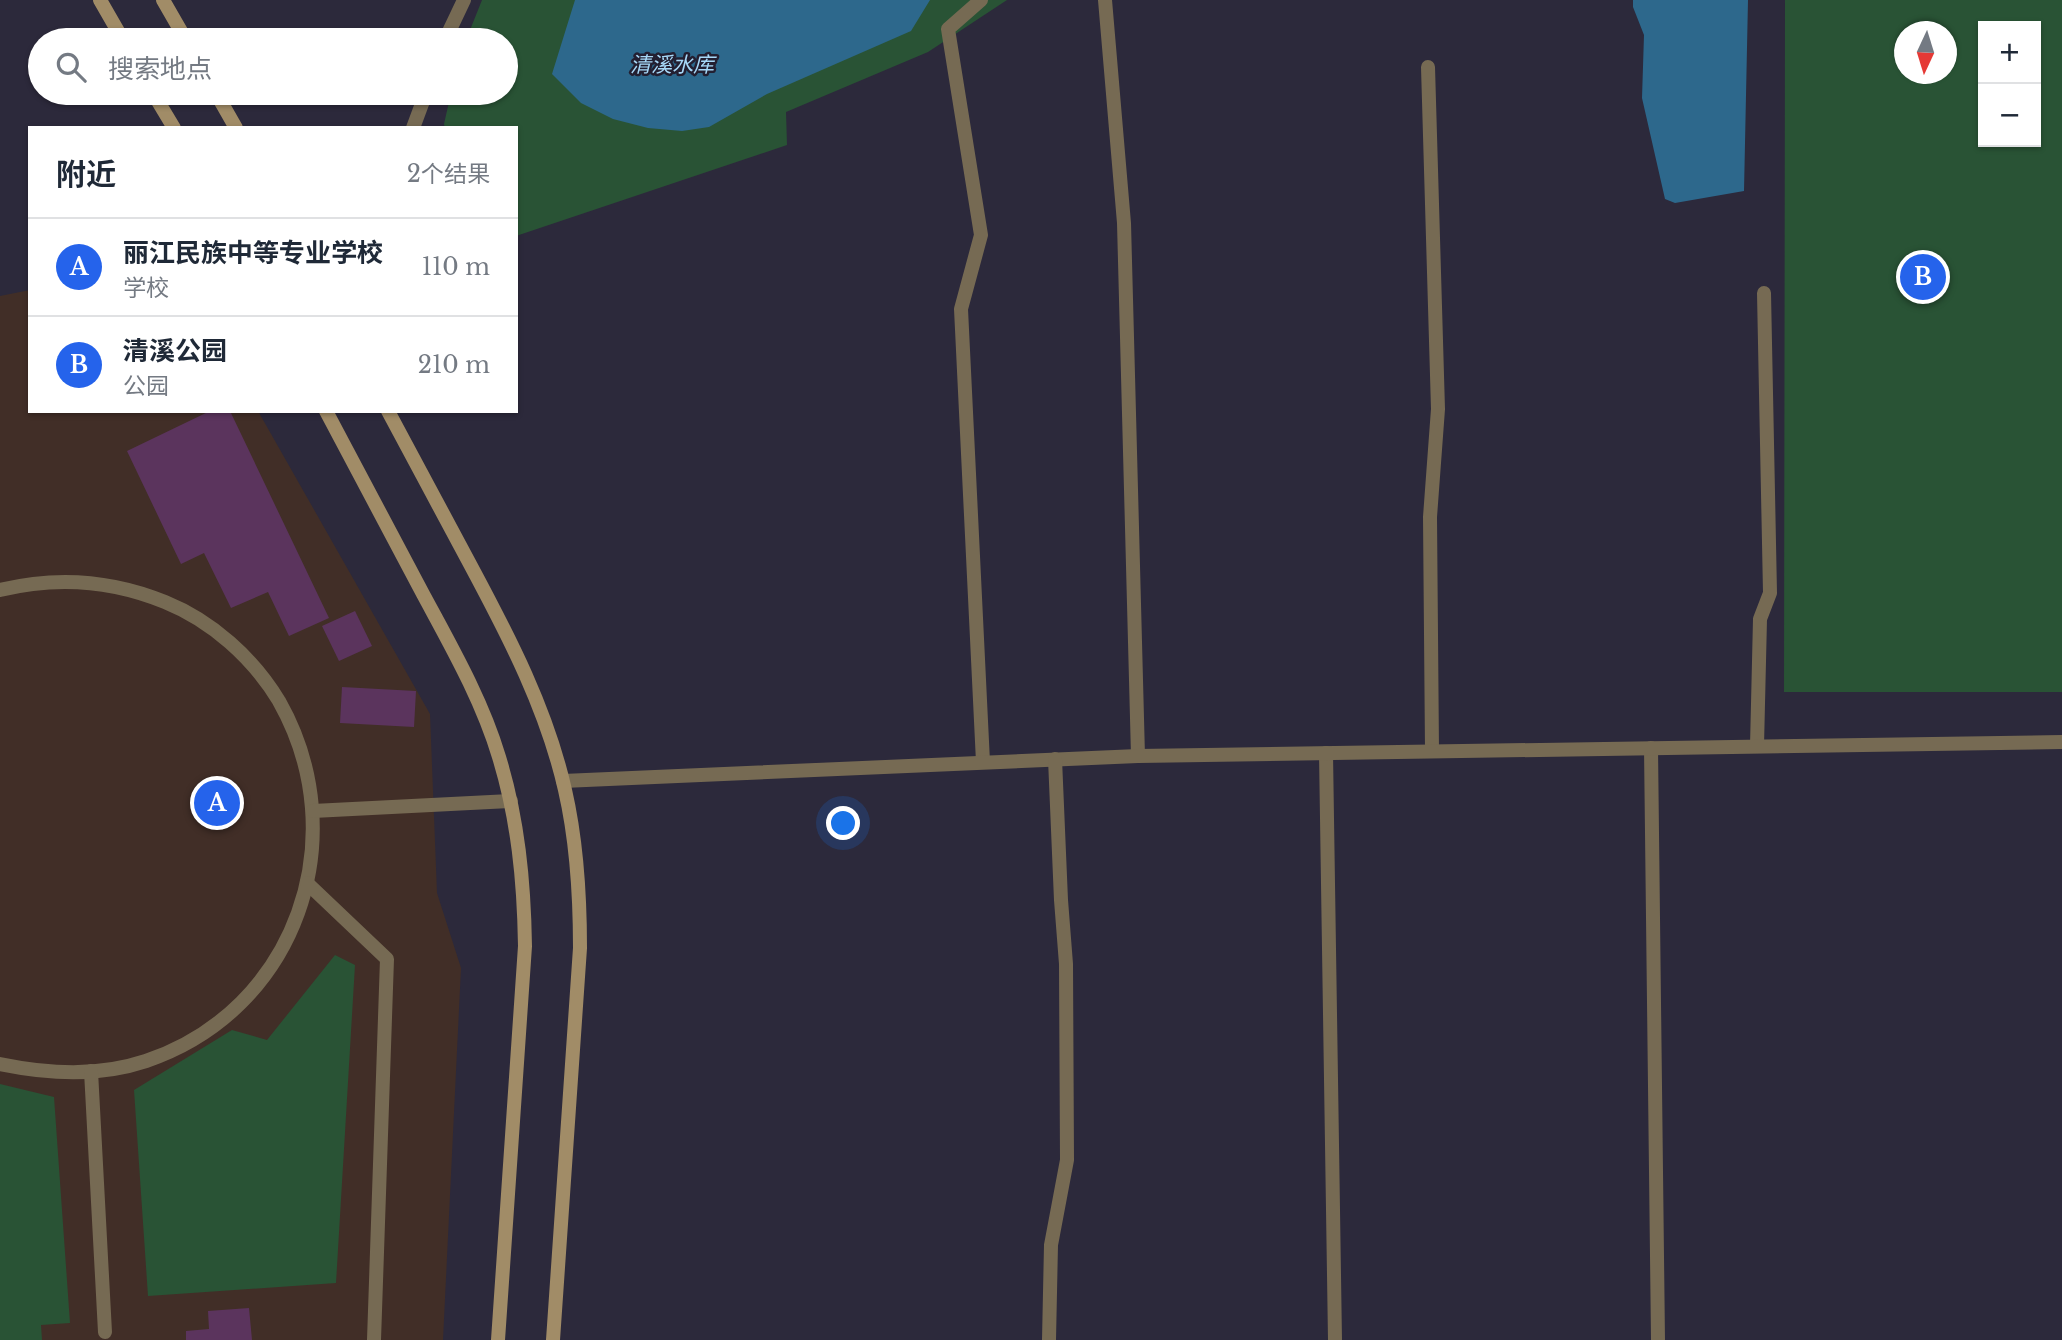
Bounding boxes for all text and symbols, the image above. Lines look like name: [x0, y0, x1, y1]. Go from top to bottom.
north arrow: [1894, 21, 1957, 84]
map controls: [1978, 21, 2041, 147]
button: +: [1978, 21, 2041, 84]
search box: [28, 28, 518, 105]
icon: search: [52, 48, 90, 86]
water label: 清溪水库: [630, 52, 717, 78]
text: 搜索地点: [108, 53, 212, 85]
button: −: [1978, 84, 2041, 147]
text: 附近: [56, 156, 116, 193]
text: 2个结果: [407, 160, 490, 188]
text: 丽江民族中等专业学校: [123, 237, 383, 269]
pin: B: [1900, 251, 1946, 303]
text: A: [70, 253, 88, 281]
text: 110 m: [422, 253, 490, 281]
text: 学校: [123, 274, 169, 302]
text: 清溪公园: [123, 335, 227, 367]
text: B: [70, 351, 88, 379]
text: 210 m: [418, 351, 490, 379]
text: 公园: [123, 372, 169, 400]
pin: A: [194, 777, 240, 829]
your location: [826, 806, 860, 840]

